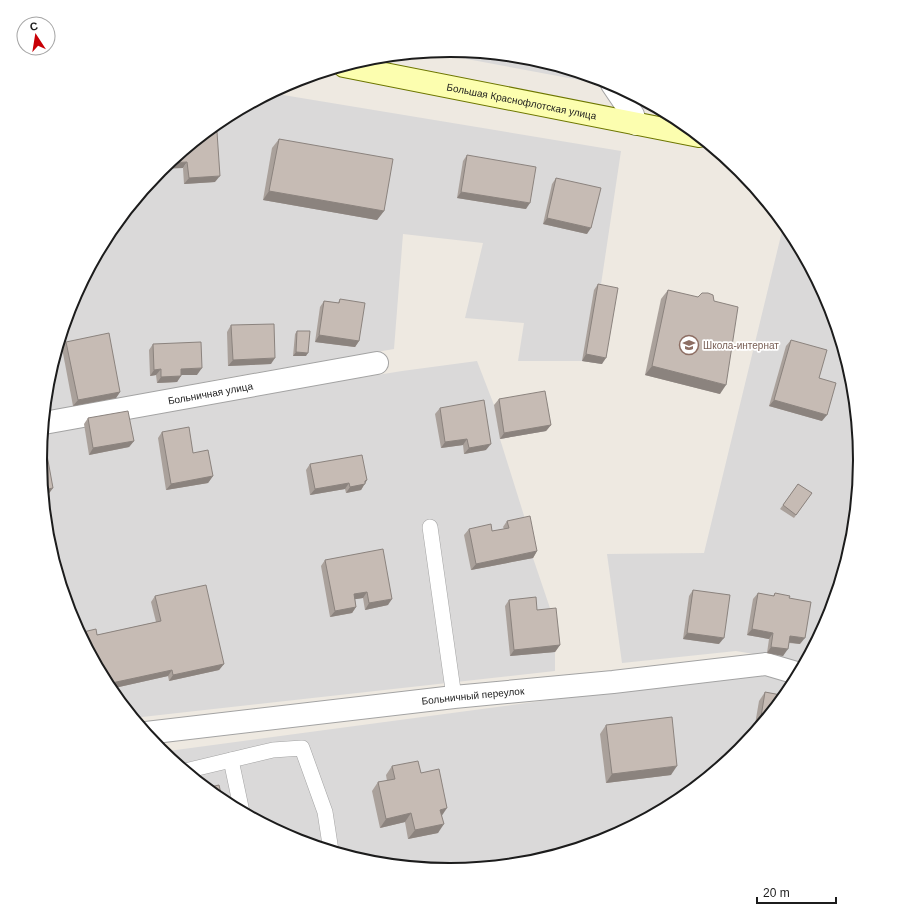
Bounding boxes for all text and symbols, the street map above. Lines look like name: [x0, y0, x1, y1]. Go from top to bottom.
north arrow: [16, 16, 56, 56]
text: С: [29, 20, 39, 33]
street label: Большая Краснофлотская улица: [446, 81, 598, 121]
school or university icon: Школа-интернат: [678, 334, 700, 356]
place label: Школа-интернат: [703, 340, 779, 351]
street label: Больничная улица: [167, 380, 254, 406]
street label: Больничный переулок: [421, 685, 525, 706]
scale bar: [757, 879, 836, 905]
text: 20 m: [763, 886, 790, 900]

